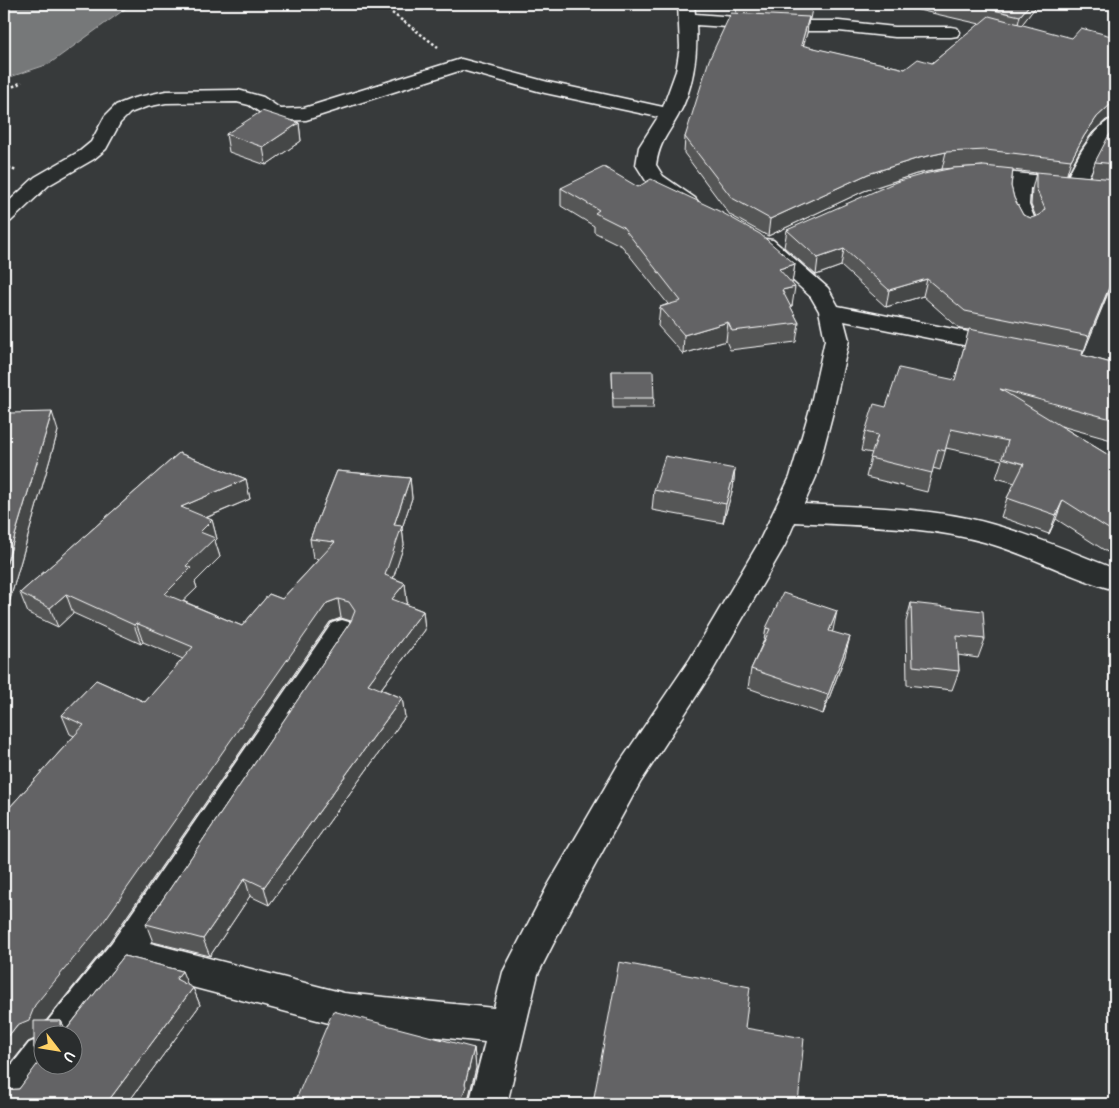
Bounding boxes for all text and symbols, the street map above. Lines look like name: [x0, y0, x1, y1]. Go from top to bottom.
north arrow: [32, 1026, 82, 1076]
text: U: [59, 1048, 78, 1065]

